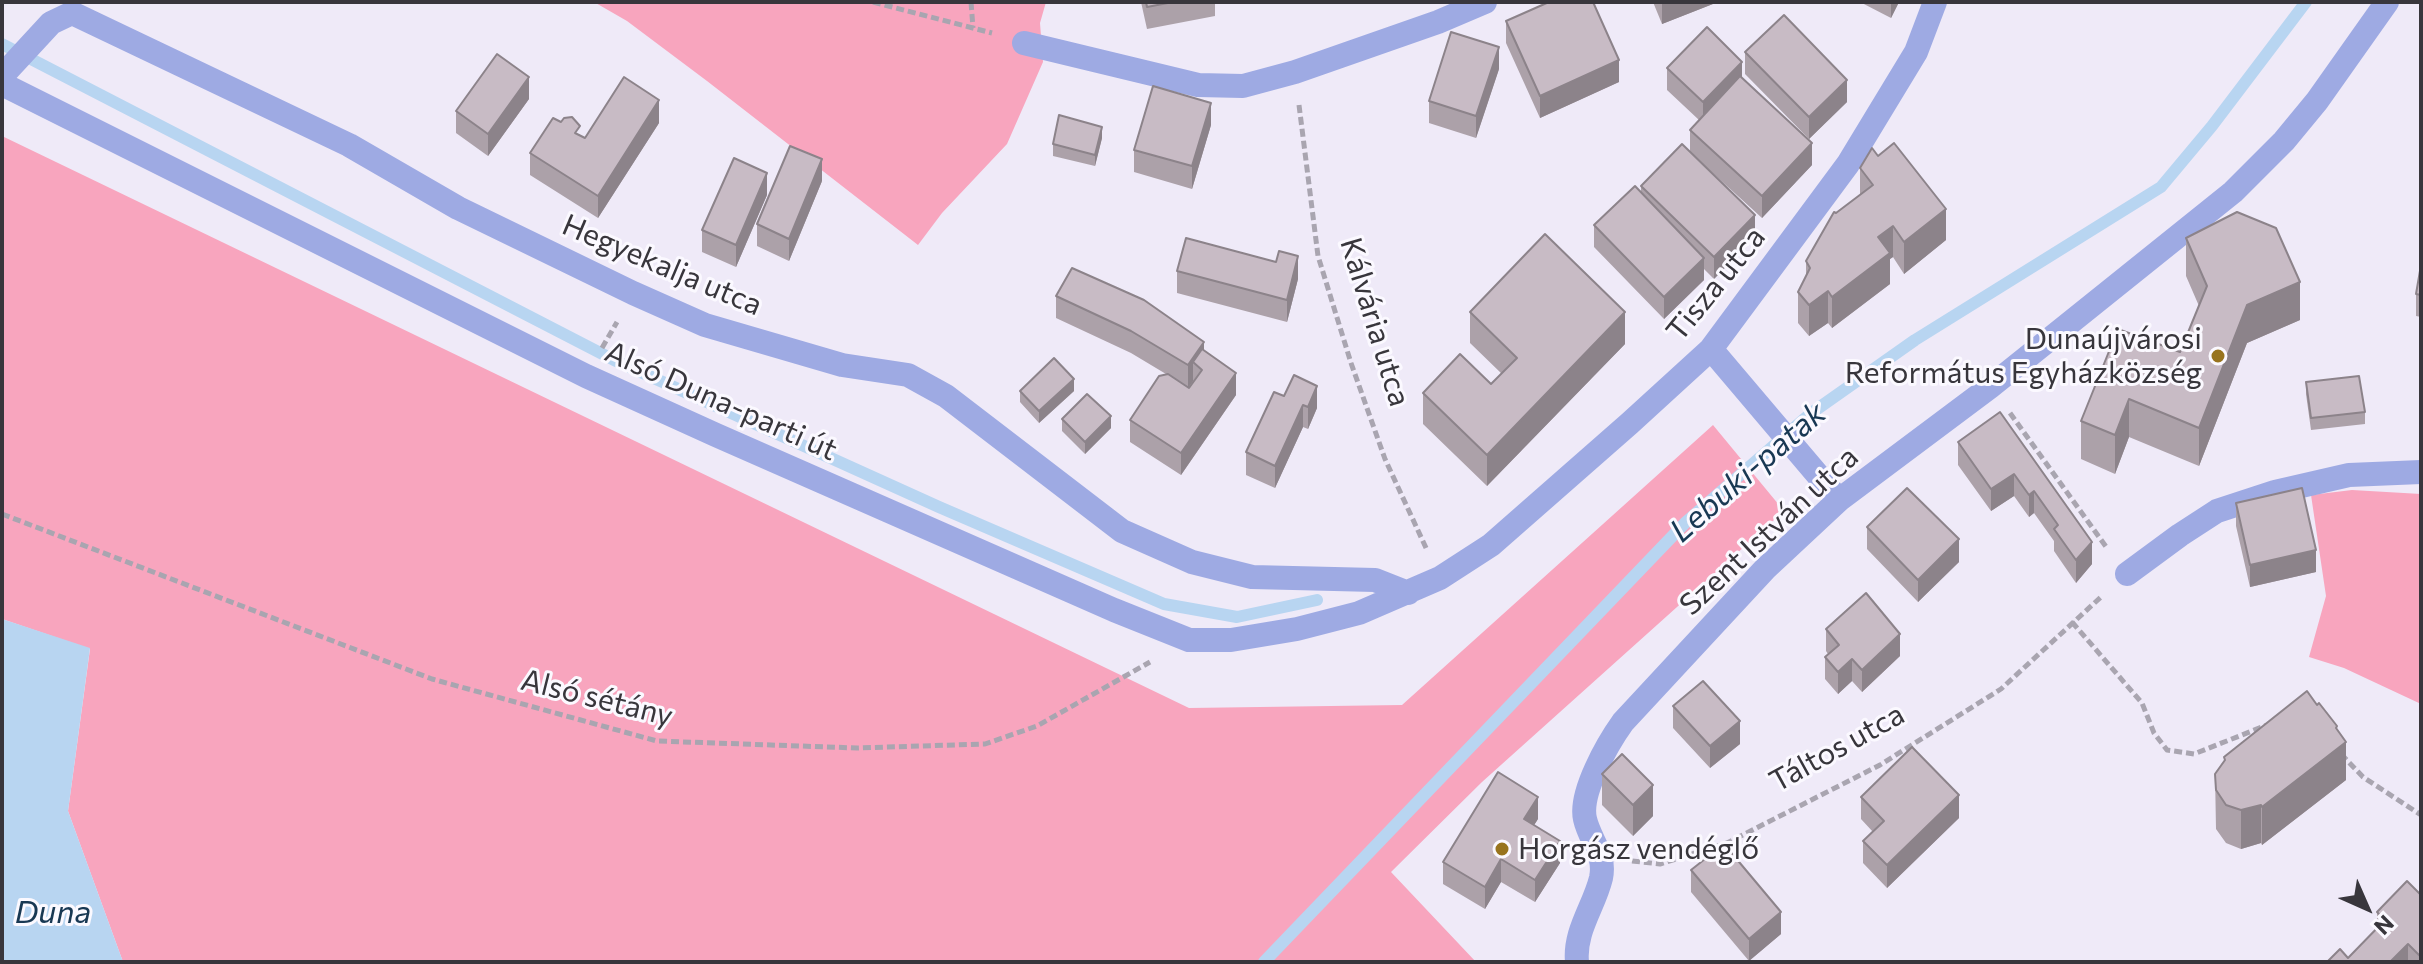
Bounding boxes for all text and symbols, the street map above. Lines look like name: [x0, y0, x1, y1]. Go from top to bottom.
street label: Hegyekalja utca: [557, 207, 767, 323]
street label: Tisza utca: [1659, 220, 1773, 348]
street label: Kálvária utca: [1332, 233, 1418, 411]
place label: Dunaújvárosi Református Egyházközség: [1845, 321, 2202, 392]
street label: Alsó Duna-parti út: [599, 334, 843, 468]
marker: Dunaújvárosi Református Egyházközség: [2209, 347, 2227, 365]
water label: Lebuki-patak: [1662, 394, 1834, 550]
street label: Szent István utca: [1672, 439, 1866, 623]
street label: Alsó sétány: [517, 662, 677, 734]
street label: Táltos utca: [1763, 696, 1911, 800]
place label: Horgász vendéglő: [1518, 831, 1759, 867]
marker: Horgász vendéglő: [1493, 840, 1511, 858]
north arrow: [2327, 868, 2407, 948]
water label: Duna: [15, 893, 91, 931]
text: N: [2369, 910, 2400, 941]

